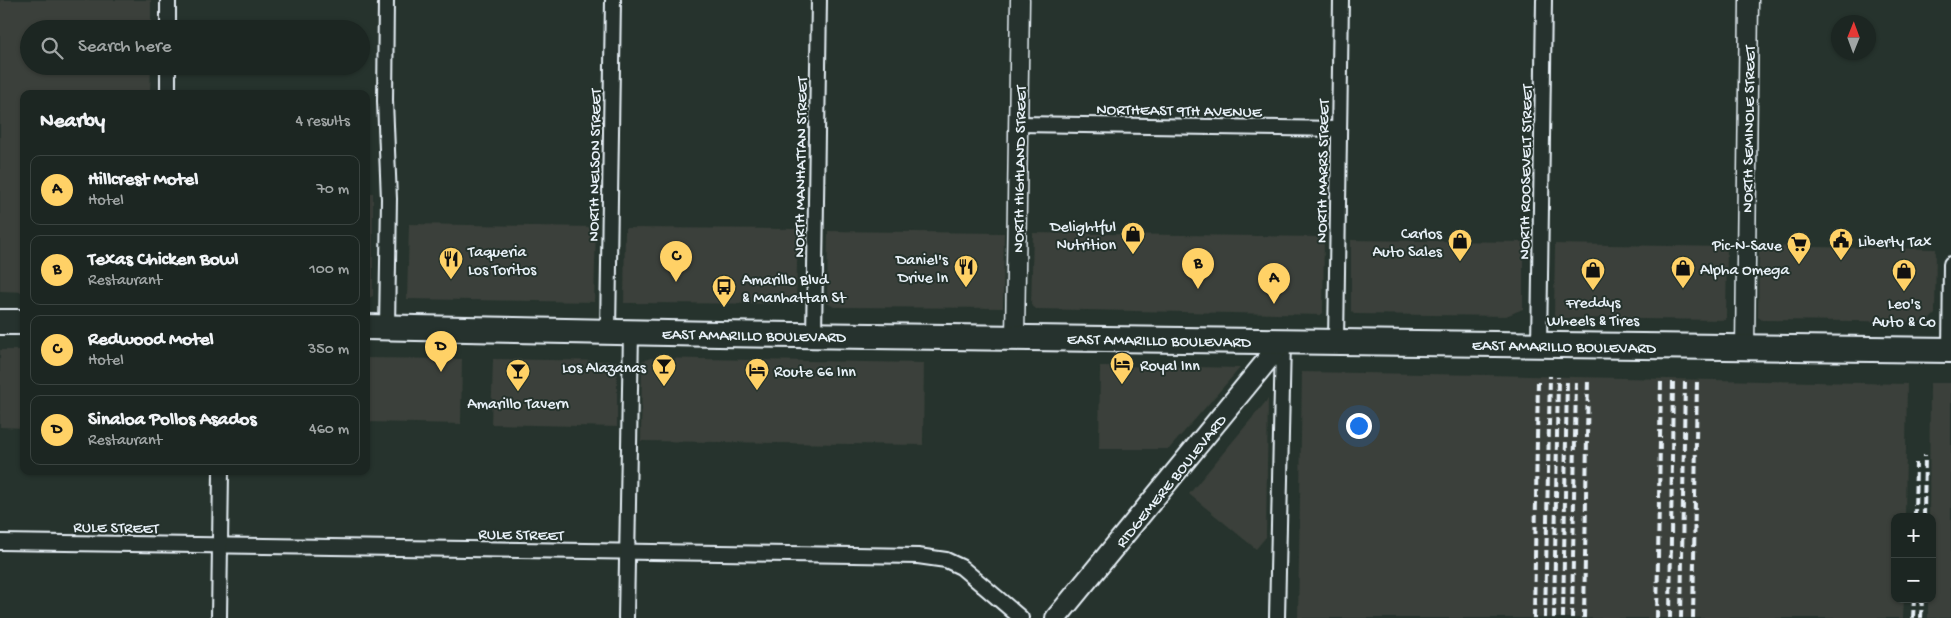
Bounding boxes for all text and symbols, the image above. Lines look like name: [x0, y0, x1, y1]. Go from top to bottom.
north arrow: [1831, 15, 1876, 60]
search box: [20, 20, 370, 75]
icon: search: [38, 34, 66, 62]
text: Search here: [78, 36, 172, 59]
street label: NORTH SEMINOLE STREET: [1740, 44, 1761, 213]
street label: NORTH MANHATTAN STREET: [791, 76, 814, 258]
street label: NORTH ROOSEVELT STREET: [1516, 83, 1539, 260]
street label: NORTH HIGHLAND STREET: [1011, 84, 1032, 253]
street label: NORTH NELSON STREET: [586, 87, 607, 242]
street label: NORTH MARRS STREET: [1314, 98, 1335, 243]
street label: NORTHEAST 9TH AVENUE: [1096, 102, 1263, 123]
text: Nearby: [40, 110, 105, 135]
text: 4 results: [295, 113, 350, 132]
text: Hillcrest Motel: [88, 169, 198, 192]
text: A: [52, 181, 62, 200]
text: 70 m: [316, 181, 349, 200]
text: Hotel: [88, 192, 124, 211]
place label: Delightful Nutrition: [1049, 219, 1116, 256]
shop icon: Delightful Nutrition: [1120, 221, 1146, 255]
place label: Carlos Auto Sales: [1372, 226, 1443, 263]
public building icon: Liberty Tax: [1828, 227, 1854, 261]
shop icon: Carlos Auto Sales: [1447, 228, 1473, 262]
supermarket icon: Pic-N-Save: [1786, 231, 1812, 265]
place label: Liberty Tax: [1858, 234, 1932, 253]
place label: Pic-N-Save: [1711, 238, 1783, 257]
pin: C: [660, 241, 692, 282]
place label: Taqueria Los Toritos: [467, 244, 537, 281]
restaurant icon: Taqueria Los Toritos: [438, 246, 464, 280]
pin: B: [1182, 248, 1214, 289]
text: Texas Chicken Bowl: [88, 249, 239, 272]
place label: Daniel's Drive In: [895, 252, 949, 289]
restaurant icon: Daniel's Drive In: [953, 254, 979, 288]
shop icon: Alpha Omega: [1670, 255, 1696, 289]
shop icon: Freddys Wheels & Tires: [1580, 257, 1606, 291]
shop icon: Leo's Auto & Co: [1891, 258, 1917, 292]
text: B: [53, 261, 61, 280]
text: 100 m: [309, 261, 349, 280]
place label: Alpha Omega: [1700, 262, 1790, 281]
pin: A: [1258, 263, 1290, 304]
text: Restaurant: [88, 272, 162, 291]
place label: Amarillo Blvd & Manhattan St: [742, 272, 847, 309]
bus stop icon: Amarillo Blvd & Manhattan St: [711, 274, 737, 308]
place label: Freddys Wheels & Tires: [1547, 295, 1640, 332]
place label: Leo's Auto & Co: [1872, 296, 1936, 333]
street label: EAST AMARILLO BOULEVARD: [662, 326, 847, 349]
text: Redwood Motel: [88, 329, 214, 352]
pin: D: [425, 331, 457, 372]
street label: EAST AMARILLO BOULEVARD: [1067, 331, 1252, 354]
street label: EAST AMARILLO BOULEVARD: [1472, 337, 1657, 360]
text: C: [53, 341, 61, 360]
text: 350 m: [308, 341, 349, 360]
hotel icon: Royal Inn: [1109, 351, 1135, 385]
text: Hotel: [88, 352, 124, 371]
bar icon: Los Alazanas: [651, 353, 677, 387]
hotel icon: Route 66 Inn: [744, 357, 770, 391]
bar icon: Amarillo Tavern: [505, 358, 531, 392]
place label: Royal Inn: [1140, 358, 1200, 377]
place label: Los Alazanas: [562, 360, 647, 379]
place label: Route 66 Inn: [774, 364, 856, 383]
place label: Amarillo Tavern: [467, 396, 569, 415]
text: Sinaloa Pollos Asados: [88, 409, 256, 432]
street label: RIDGEMERE BOULEVARD: [1113, 411, 1233, 553]
your location: [1346, 413, 1372, 439]
text: D: [52, 421, 62, 440]
text: 460 m: [309, 421, 349, 440]
text: Restaurant: [88, 432, 162, 451]
map controls: [1891, 513, 1936, 603]
button: +: [1891, 513, 1936, 558]
street label: RULE STREET: [73, 519, 160, 540]
street label: RULE STREET: [478, 526, 565, 547]
button: −: [1891, 558, 1936, 603]

